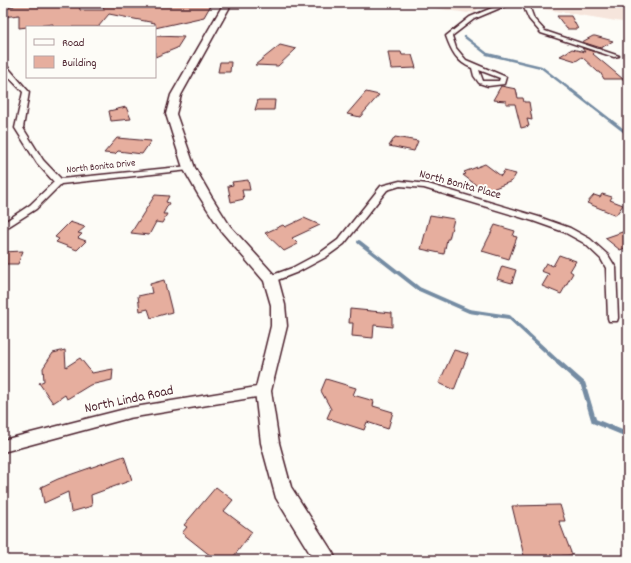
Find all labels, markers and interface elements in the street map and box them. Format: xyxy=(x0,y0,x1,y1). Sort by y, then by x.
legend xyxy=(26,26,156,78)
text: Road xyxy=(62,35,84,52)
text: Building xyxy=(62,55,97,72)
street label: North Bonita Drive xyxy=(66,156,137,178)
street label: North Bonita Place xyxy=(417,166,503,204)
street label: North Linda Road xyxy=(83,381,175,419)

